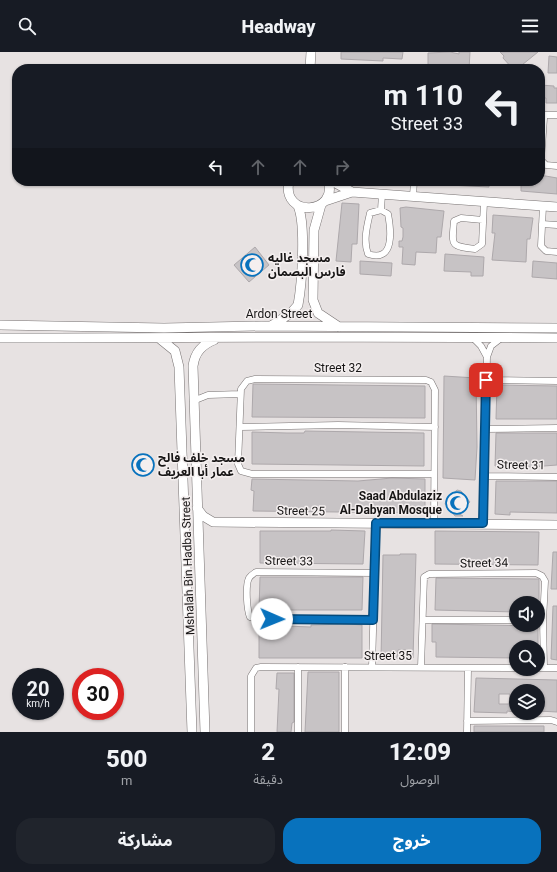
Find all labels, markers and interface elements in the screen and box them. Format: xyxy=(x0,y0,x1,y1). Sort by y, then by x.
icon: search xyxy=(16,15,38,37)
icon: menu xyxy=(519,15,541,37)
text: Headway xyxy=(242,16,315,37)
text: 110 m xyxy=(384,79,463,112)
icon: left xyxy=(477,80,529,132)
text: Street 33 xyxy=(391,113,463,134)
icon: left xyxy=(205,156,227,178)
icon: ahead xyxy=(247,156,269,178)
icon: ahead xyxy=(289,156,311,178)
icon: right xyxy=(331,156,353,178)
place label: مسجد غاليه فارس البصمان xyxy=(268,251,346,279)
mosque icon: مسجد غاليه فارس البصمان xyxy=(239,252,265,278)
street label: Ardon Street xyxy=(246,307,312,321)
street label: Street 32 xyxy=(314,361,362,375)
pin xyxy=(469,363,503,397)
icon: arrive xyxy=(475,369,497,391)
place label: مسجد خلف فالح عمار أبا العريف xyxy=(158,451,245,479)
mosque icon: مسجد خلف فالح عمار أبا العريف xyxy=(130,452,156,478)
street label: Street 31 xyxy=(497,458,545,472)
place label: Saad Abdulaziz Al-Dabyan Mosque xyxy=(340,489,443,517)
mosque icon: Saad Abdulaziz Al-Dabyan Mosque xyxy=(444,490,470,516)
street label: Mshalah Bin Hadba Street xyxy=(179,496,197,635)
street label: Street 25 xyxy=(277,504,325,518)
street label: Street 33 xyxy=(265,554,313,568)
street label: Street 34 xyxy=(460,556,508,570)
map controls xyxy=(509,596,545,720)
button: sound xyxy=(509,596,545,632)
position arrow xyxy=(251,598,293,640)
button: search xyxy=(509,640,545,676)
street label: Street 35 xyxy=(364,649,412,663)
speed limit sign: 30 xyxy=(72,668,124,720)
text: 20 xyxy=(27,677,49,701)
button: layers xyxy=(509,684,545,720)
text: km/h xyxy=(26,698,50,709)
text: 2 xyxy=(261,738,275,766)
text: 12:09 xyxy=(389,738,451,766)
text: 500 xyxy=(106,745,147,773)
text: دقيقة xyxy=(253,772,283,787)
text: الوصول xyxy=(400,772,440,787)
text: m xyxy=(121,773,132,788)
button: مشاركة xyxy=(16,818,275,864)
button: خروج xyxy=(283,818,541,864)

